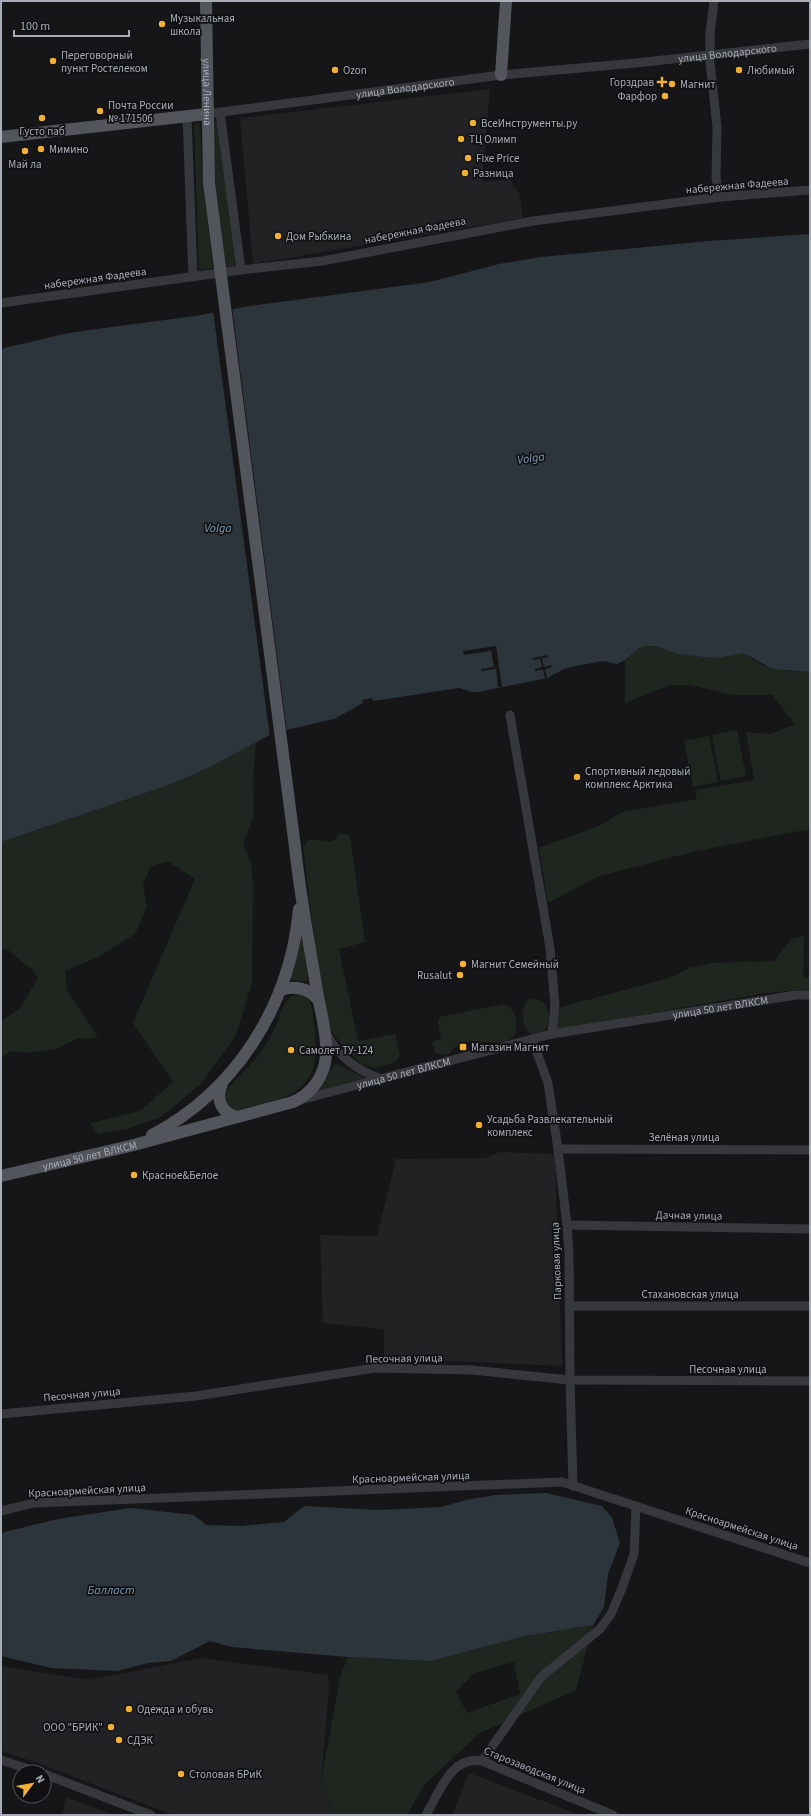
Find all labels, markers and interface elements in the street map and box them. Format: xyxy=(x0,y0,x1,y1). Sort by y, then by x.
place label: Музыкальная школа xyxy=(170,11,235,39)
scale bar xyxy=(14,12,129,38)
text: 100 m xyxy=(20,18,50,35)
marker: Музыкальная школа xyxy=(157,19,167,29)
street label: улица Володарского xyxy=(677,41,778,66)
place label: Переговорный пункт Ростелеком xyxy=(61,48,148,76)
marker: Переговорный пункт Ростелеком xyxy=(48,56,58,66)
street label: улица Ленина xyxy=(199,58,215,126)
place label: Ozon xyxy=(343,63,367,78)
place label: Любимый xyxy=(747,63,795,78)
marker: Ozon xyxy=(330,65,340,75)
marker: Любимый xyxy=(734,65,744,75)
street label: улица Володарского xyxy=(355,74,456,102)
place label: Горздрав xyxy=(610,75,654,90)
marker: Горздрав xyxy=(657,77,667,87)
place label: Магнит xyxy=(680,77,716,92)
marker: Магнит xyxy=(667,79,677,89)
place label: Фарфор xyxy=(617,89,657,104)
marker: Фарфор xyxy=(660,91,670,101)
place label: Почта России № 171506 xyxy=(108,98,173,126)
marker: Почта России № 171506 xyxy=(95,106,105,116)
marker: Густо паб xyxy=(37,113,47,123)
place label: ВсеИнструменты.ру xyxy=(481,116,577,131)
marker: ВсеИнструменты.ру xyxy=(468,118,478,128)
place label: Густо паб xyxy=(19,124,65,139)
place label: ТЦ Олимп xyxy=(469,132,516,147)
marker: ТЦ Олимп xyxy=(456,134,466,144)
place label: Мимино xyxy=(49,142,89,157)
marker: Мимино xyxy=(36,144,46,154)
marker: Май ла xyxy=(20,146,30,156)
place label: Fixe Price xyxy=(476,151,520,166)
marker: Fixe Price xyxy=(463,153,473,163)
place label: Май ла xyxy=(8,157,42,172)
place label: Разница xyxy=(473,166,513,181)
marker: Разница xyxy=(460,168,470,178)
street label: набережная Фадеева xyxy=(685,174,789,197)
street label: набережная Фадеева xyxy=(363,213,467,248)
place label: Дом Рыбкина xyxy=(286,229,351,244)
marker: Дом Рыбкина xyxy=(273,231,283,241)
street label: набережная Фадеева xyxy=(43,264,147,293)
water label: Volga xyxy=(516,448,546,469)
water label: Volga xyxy=(204,520,232,537)
place label: Спортивный ледовый комплекс Арктика xyxy=(585,764,690,792)
marker: Спортивный ледовый комплекс Арктика xyxy=(572,772,582,782)
place label: Магнит Семейный xyxy=(471,957,559,972)
marker: Магнит Семейный xyxy=(458,959,468,969)
place label: Rusalut xyxy=(417,968,452,983)
marker: Rusalut xyxy=(455,970,465,980)
street label: улица 50 лет ВЛКСМ xyxy=(672,993,769,1023)
place label: Магазин Магнит xyxy=(471,1040,549,1055)
marker: Магазин Магнит xyxy=(458,1042,468,1052)
place label: Самолет ТУ-124 xyxy=(299,1043,374,1058)
marker: Самолет ТУ-124 xyxy=(286,1045,296,1055)
street label: улица 50 лет ВЛКСМ xyxy=(355,1054,452,1093)
place label: Усадьба Развлекательный комплекс xyxy=(487,1112,613,1140)
marker: Усадьба Развлекательный комплекс xyxy=(474,1120,484,1130)
street label: Зелёная улица xyxy=(648,1130,720,1145)
street label: улица 50 лет ВЛКСМ xyxy=(41,1137,139,1174)
place label: Красное&Белое xyxy=(142,1168,219,1183)
marker: Красное&Белое xyxy=(129,1170,139,1180)
street label: Дачная улица xyxy=(656,1207,722,1224)
street label: Парковая улица xyxy=(548,1222,565,1300)
street label: Стахановская улица xyxy=(641,1287,739,1302)
street label: Песочная улица xyxy=(365,1350,443,1367)
street label: Песочная улица xyxy=(689,1362,767,1377)
street label: Песочная улица xyxy=(43,1384,121,1405)
street label: Красноармейская улица xyxy=(352,1468,470,1487)
street label: Красноармейская улица xyxy=(28,1480,146,1501)
street label: Красноармейская улица xyxy=(684,1503,800,1554)
water label: Балласт xyxy=(88,1582,134,1599)
place label: Одежда и обувь xyxy=(137,1702,213,1717)
marker: Одежда и обувь xyxy=(124,1704,134,1714)
place label: ООО "БРИК" xyxy=(43,1720,103,1735)
marker: ООО "БРИК" xyxy=(106,1722,116,1732)
place label: СДЭК xyxy=(127,1733,154,1748)
marker: СДЭК xyxy=(114,1735,124,1745)
street label: Старозаводская улица xyxy=(482,1743,588,1798)
north arrow xyxy=(12,1764,52,1804)
place label: Столовая БРиК xyxy=(189,1767,262,1782)
marker: Столовая БРиК xyxy=(176,1769,186,1779)
text: N xyxy=(32,1772,48,1786)

